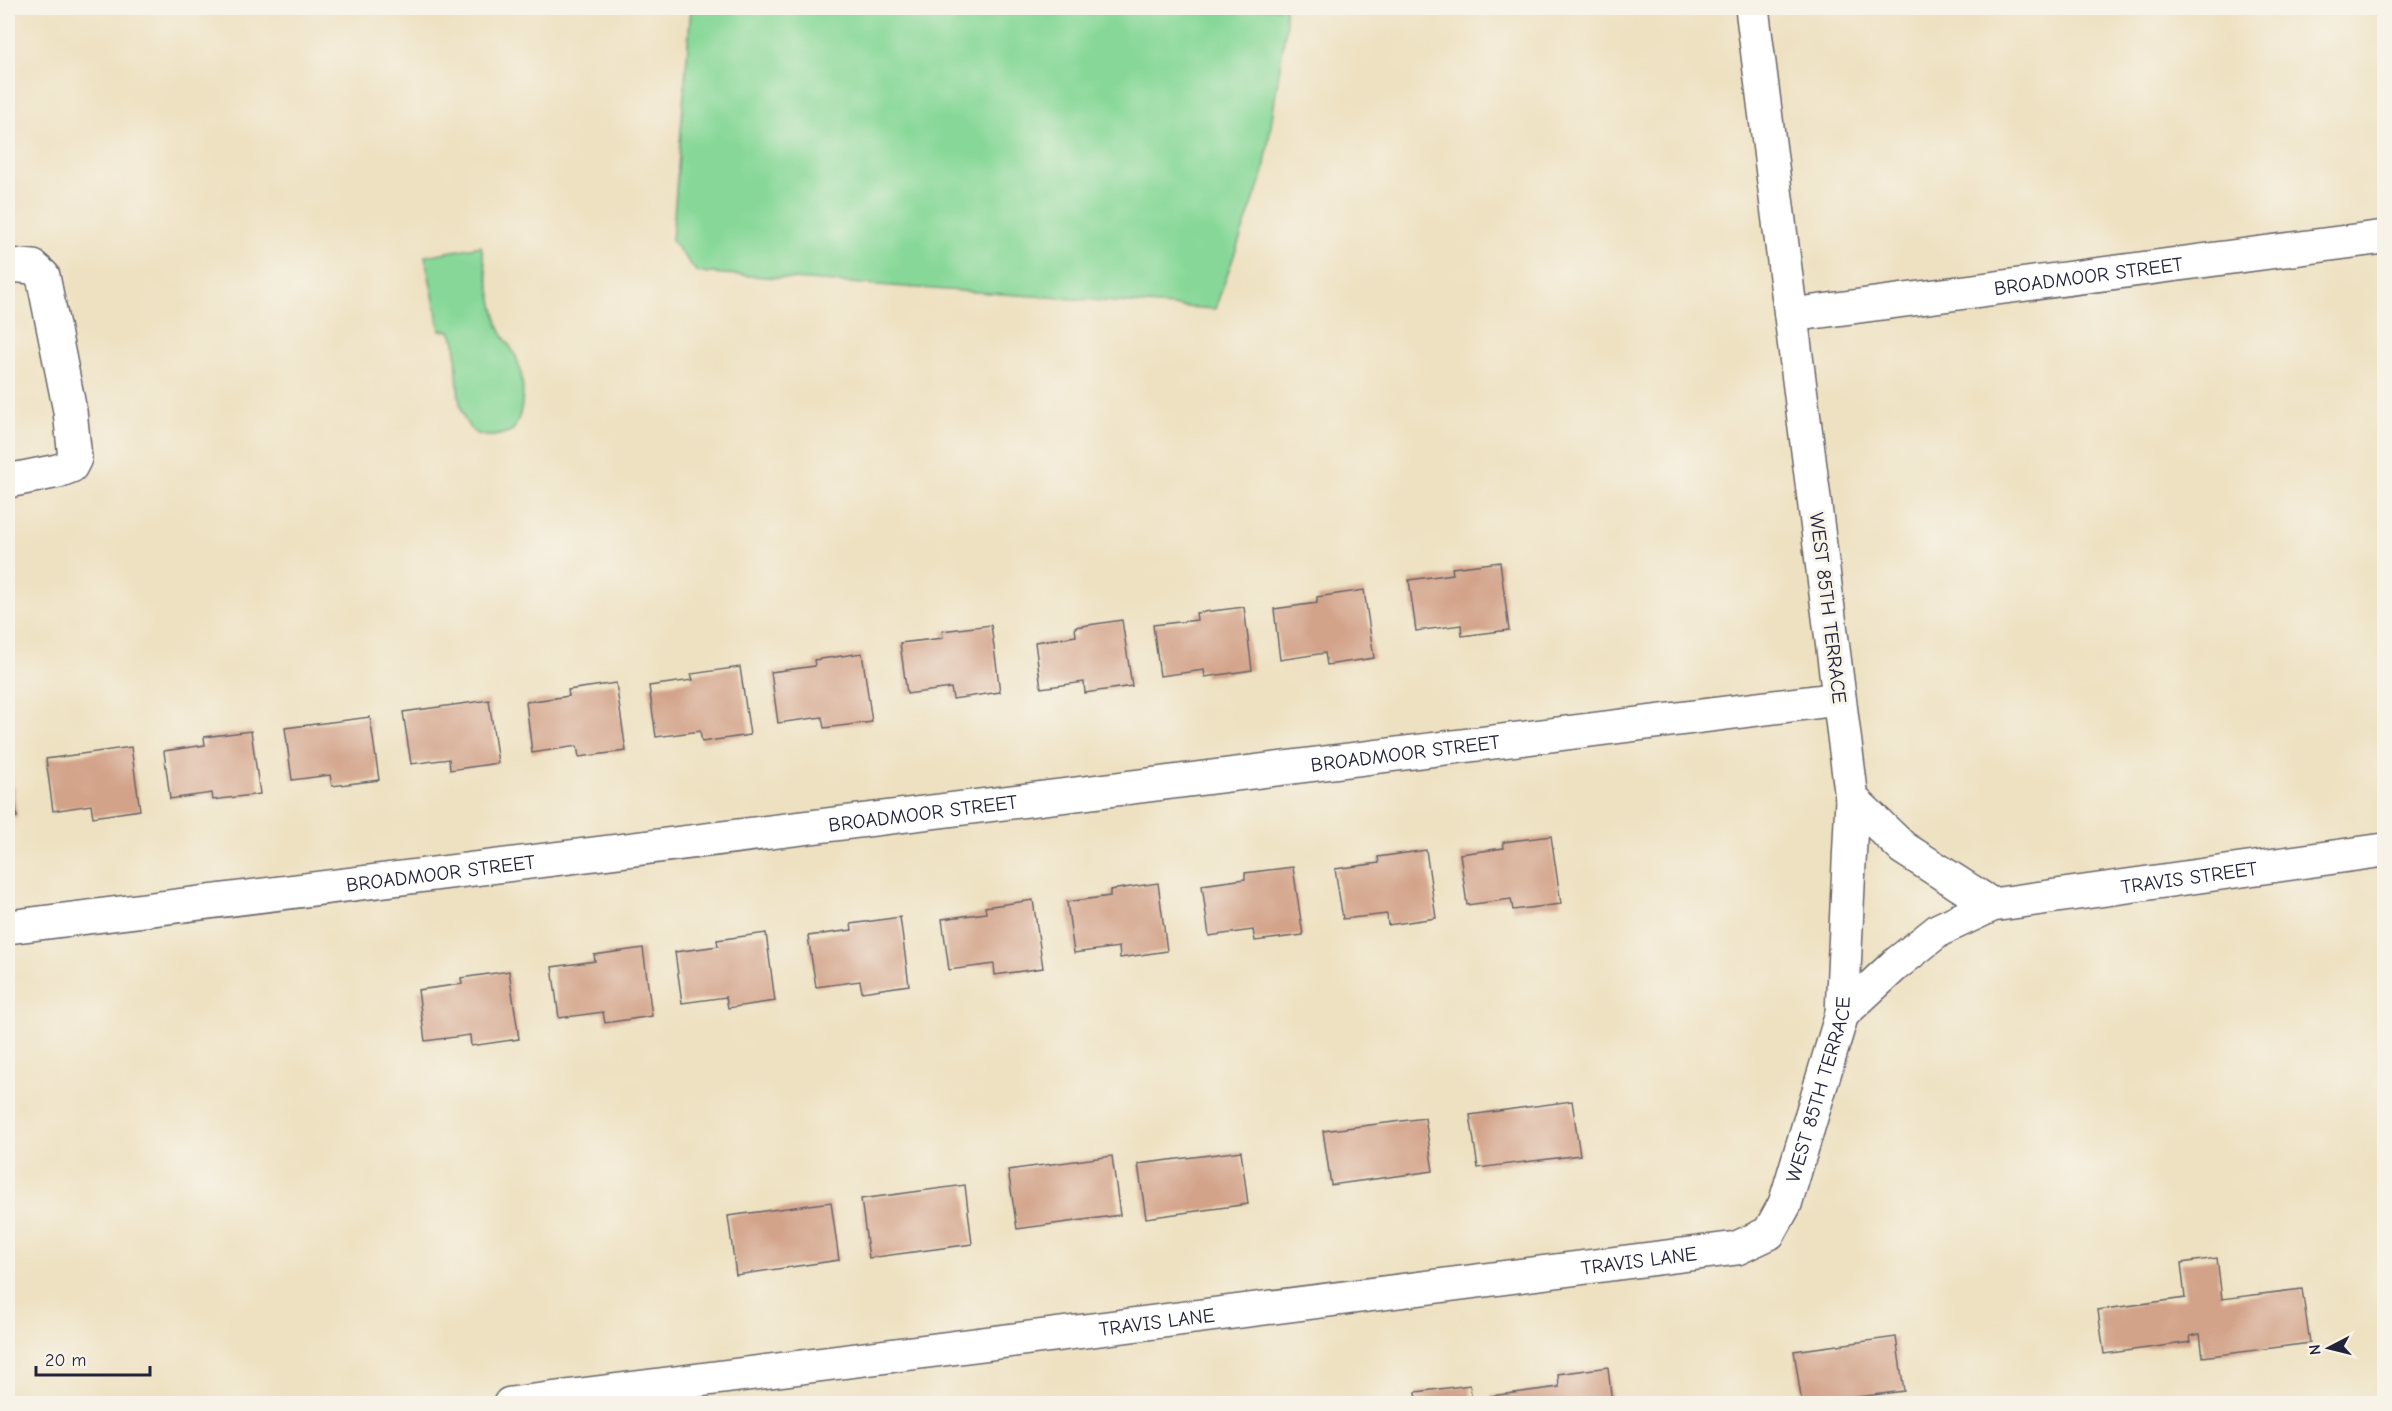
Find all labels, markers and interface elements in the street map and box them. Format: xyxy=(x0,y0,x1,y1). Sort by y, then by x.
street label: BROADMOOR STREET xyxy=(1993,252,2185,300)
street label: WEST 85TH TERRACE xyxy=(1805,511,1851,705)
street label: BROADMOOR STREET xyxy=(1309,730,1502,776)
street label: BROADMOOR STREET xyxy=(827,790,1019,836)
street label: BROADMOOR STREET xyxy=(345,850,537,896)
street label: TRAVIS STREET xyxy=(2119,856,2259,898)
street label: WEST 85TH TERRACE xyxy=(1781,996,1855,1185)
street label: TRAVIS LANE xyxy=(1580,1242,1698,1279)
street label: TRAVIS LANE xyxy=(1098,1303,1216,1341)
north arrow xyxy=(2299,1318,2359,1378)
scale bar xyxy=(36,1339,150,1377)
text: N xyxy=(2306,1343,2325,1356)
text: 20 m xyxy=(45,1350,86,1371)

